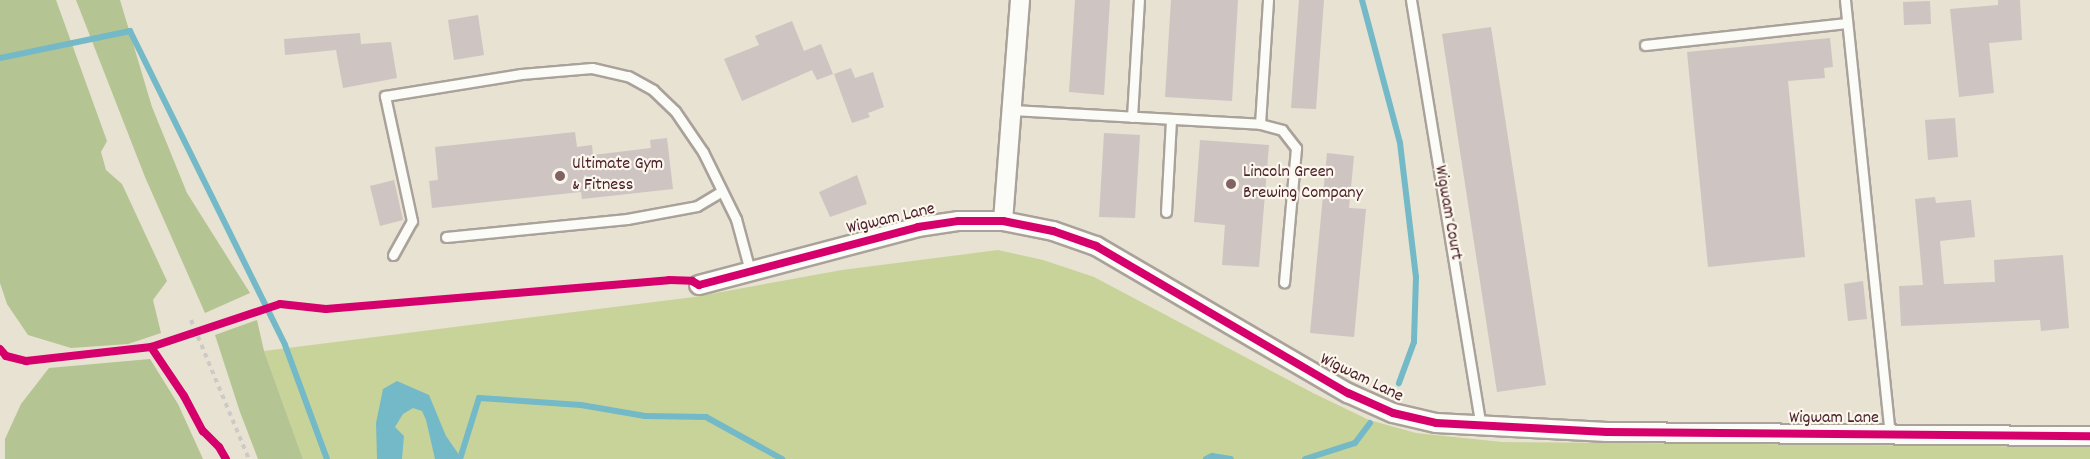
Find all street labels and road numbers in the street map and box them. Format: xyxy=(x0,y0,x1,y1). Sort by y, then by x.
street label: Wigwam Court xyxy=(1428,164,1466,262)
street label: Wigwam Lane xyxy=(845,199,937,241)
street label: Wigwam Lane xyxy=(1316,350,1406,408)
street label: Wigwam Lane xyxy=(1789,408,1879,430)

